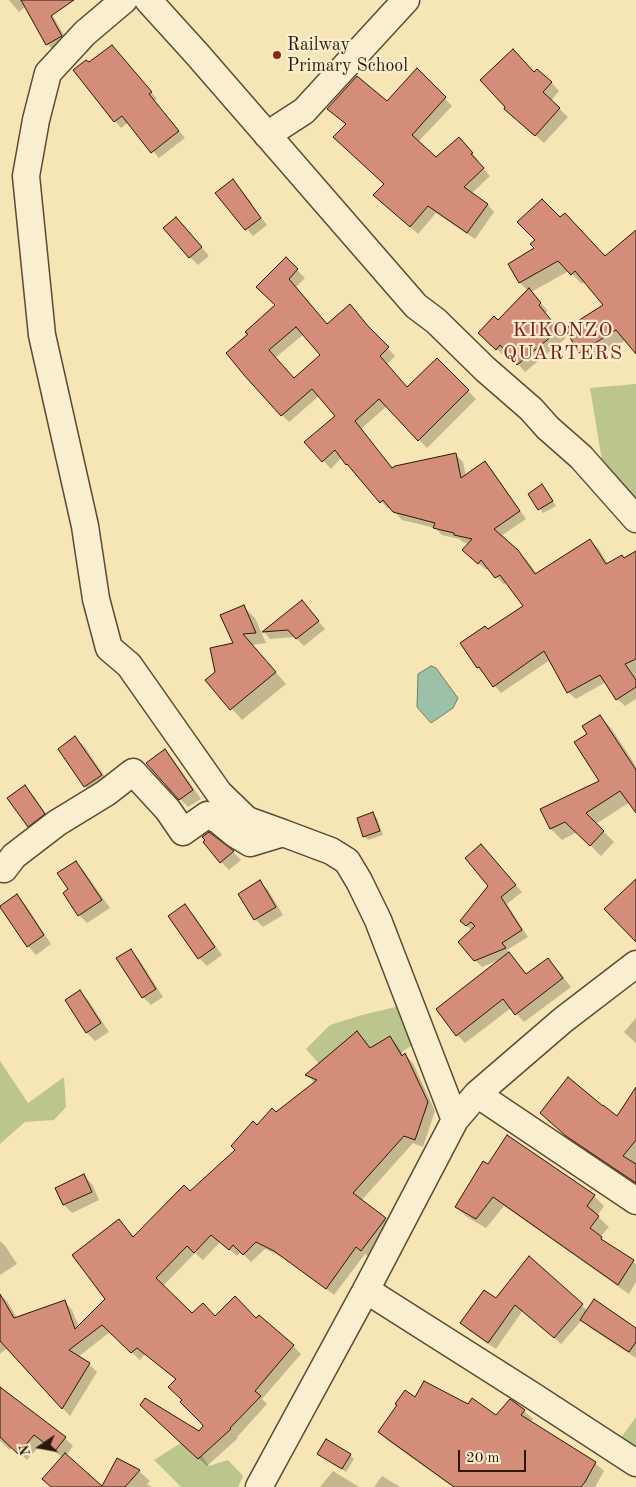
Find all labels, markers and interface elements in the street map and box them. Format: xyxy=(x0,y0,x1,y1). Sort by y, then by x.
place label: Railway Primary School xyxy=(287,34,408,76)
marker: Railway Primary School xyxy=(271,49,283,61)
district label: KIKONZO QUARTERS xyxy=(502,319,624,366)
north arrow xyxy=(15,1422,65,1472)
scale bar xyxy=(461,1440,528,1472)
text: N xyxy=(17,1443,33,1457)
text: 20 m xyxy=(466,1451,500,1466)

